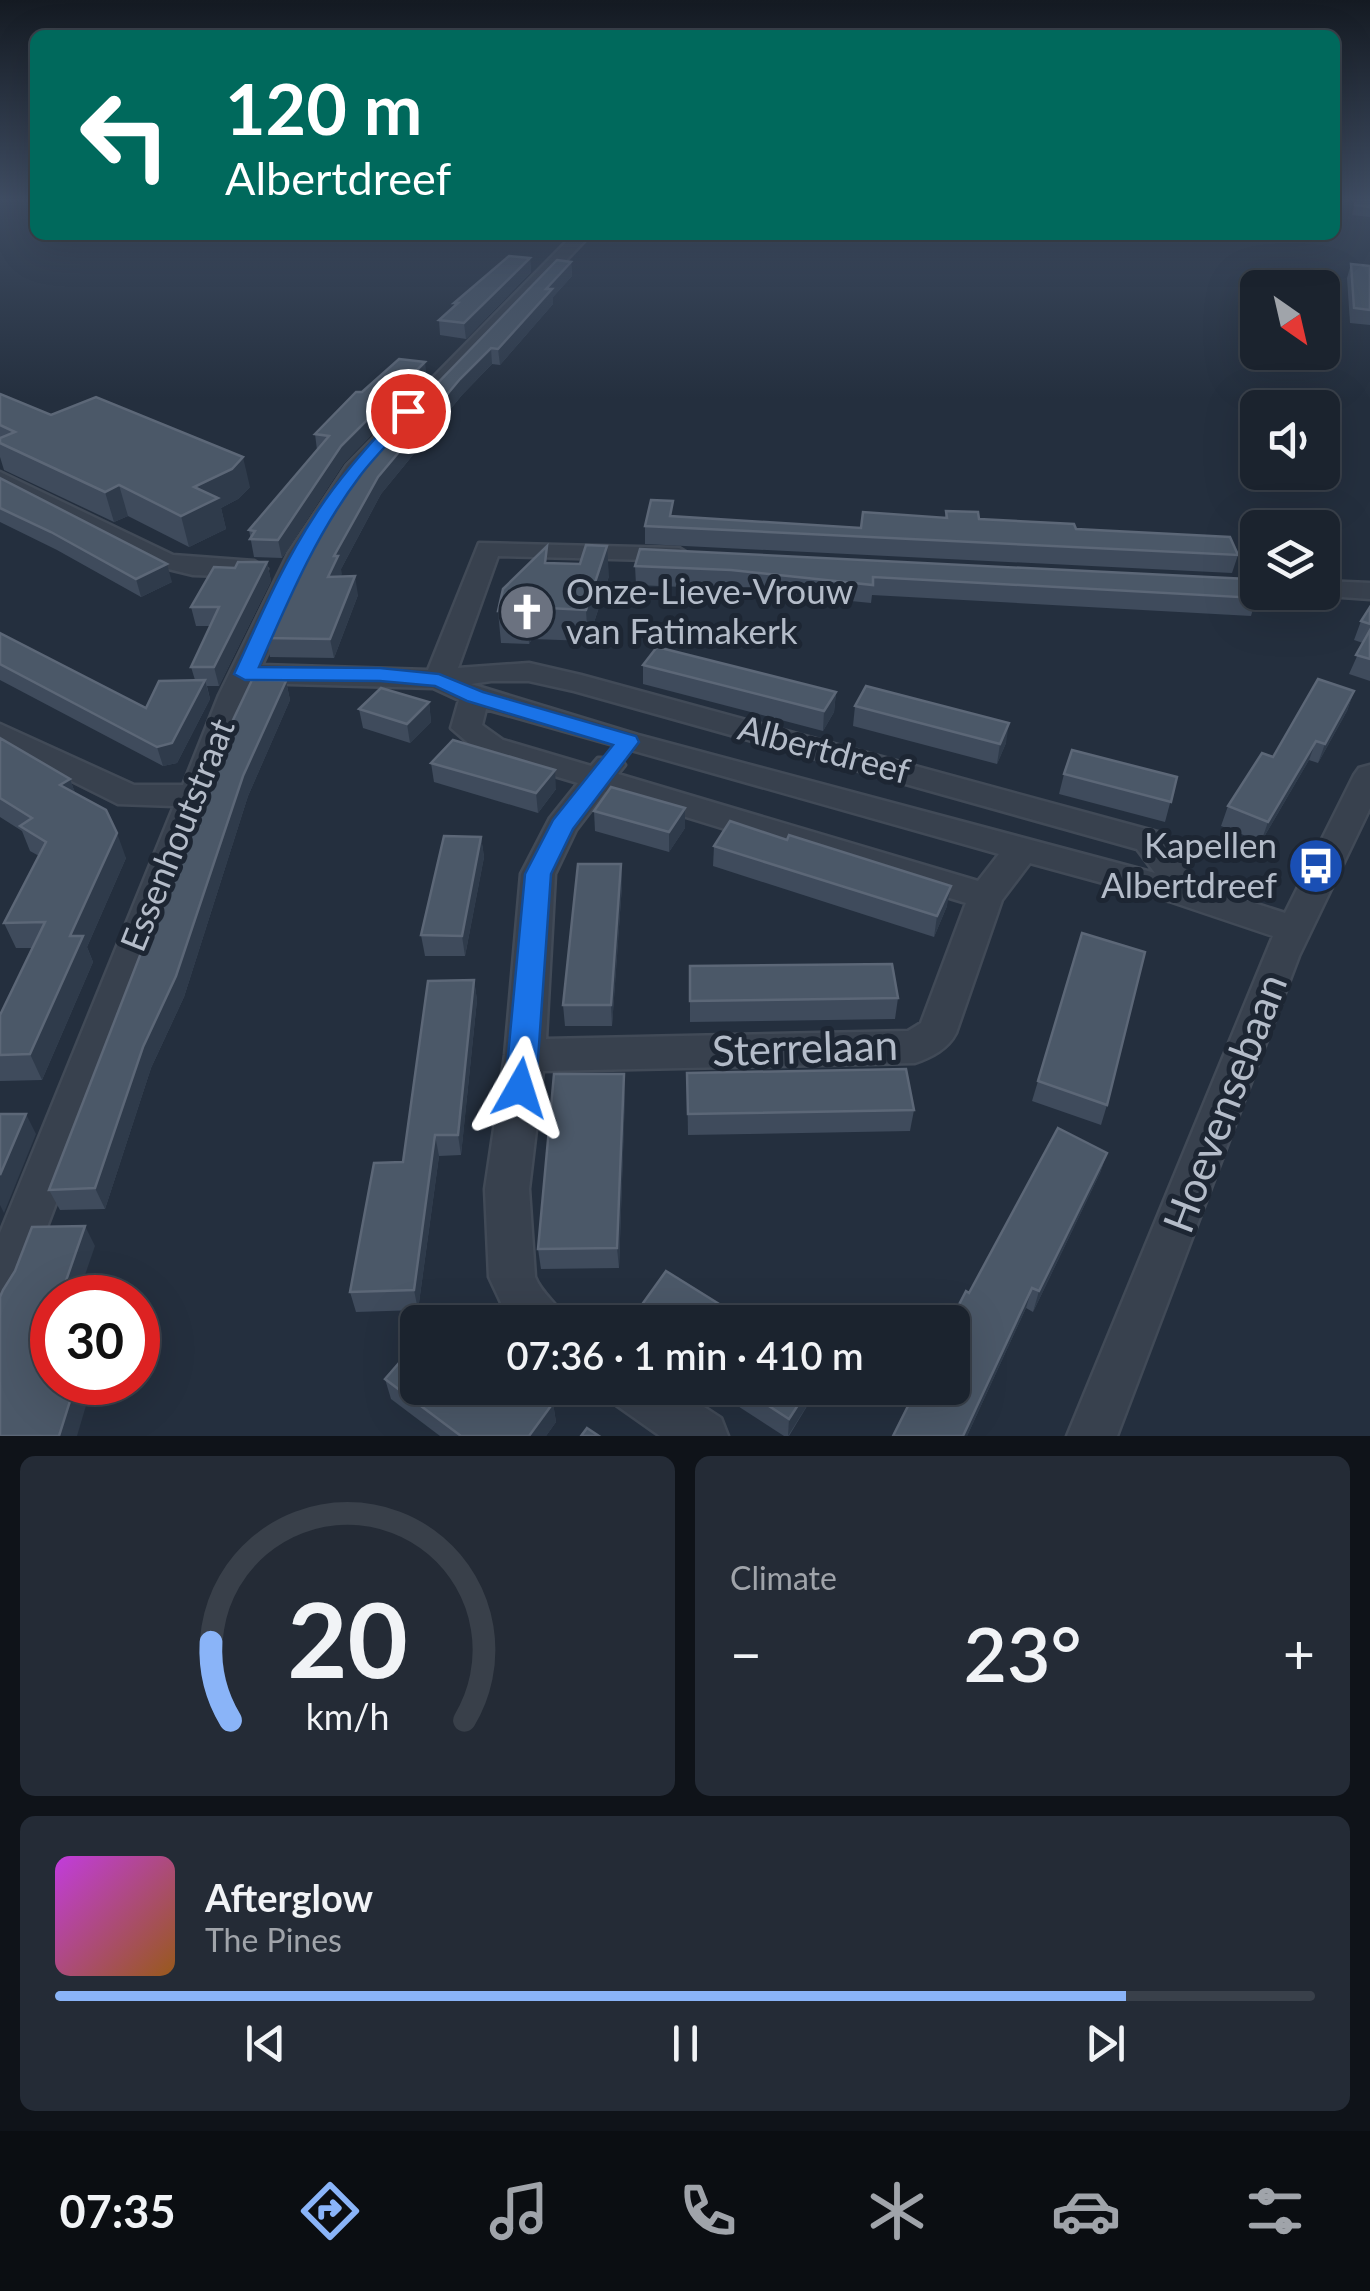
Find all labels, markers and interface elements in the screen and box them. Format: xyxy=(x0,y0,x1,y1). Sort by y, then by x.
text: 120 m xyxy=(225,66,422,150)
icon: left xyxy=(60,70,190,200)
text: Albertdreef xyxy=(225,151,451,205)
north arrow xyxy=(1240,270,1340,370)
map controls xyxy=(1240,270,1340,610)
pin xyxy=(366,369,451,454)
icon: arrive xyxy=(381,384,436,439)
button: sound xyxy=(1240,390,1340,490)
button: layers xyxy=(1240,510,1340,610)
place label: Onze-Lieve-Vrouw van Fatimakerk xyxy=(566,569,853,651)
church icon: Onze-Lieve-Vrouw van Fatimakerk xyxy=(497,582,557,642)
street label: Albertdreef xyxy=(734,705,915,791)
street label: Essenhoutstraat xyxy=(110,711,242,957)
place label: Kapellen Albertdreef xyxy=(1101,823,1277,905)
bus stop icon: Kapellen Albertdreef xyxy=(1286,836,1346,896)
street label: Hoevensebaan xyxy=(1152,966,1296,1239)
street label: Sterrelaan xyxy=(711,1019,899,1075)
position arrow xyxy=(468,1036,572,1140)
speed limit sign: 30 xyxy=(30,1275,160,1405)
text: 07:36 · 1 min · 410 m xyxy=(507,1332,863,1378)
text: Climate xyxy=(730,1558,837,1597)
text: 20 xyxy=(287,1575,408,1700)
text: 23° xyxy=(963,1608,1082,1698)
text: − xyxy=(730,1620,762,1686)
text: + xyxy=(1283,1620,1315,1686)
text: km/h xyxy=(306,1695,389,1738)
text: Afterglow xyxy=(205,1874,373,1920)
text: The Pines xyxy=(205,1920,342,1959)
icon: previous xyxy=(238,2016,293,2071)
icon: pause xyxy=(658,2016,713,2071)
icon: next xyxy=(1078,2016,1133,2071)
icon: directions xyxy=(295,2176,365,2246)
icon: music xyxy=(484,2176,554,2246)
icon: phone xyxy=(673,2176,743,2246)
icon: climate xyxy=(862,2176,932,2246)
icon: car xyxy=(1051,2176,1121,2246)
icon: filters xyxy=(1240,2176,1310,2246)
text: 07:35 xyxy=(60,2184,176,2238)

